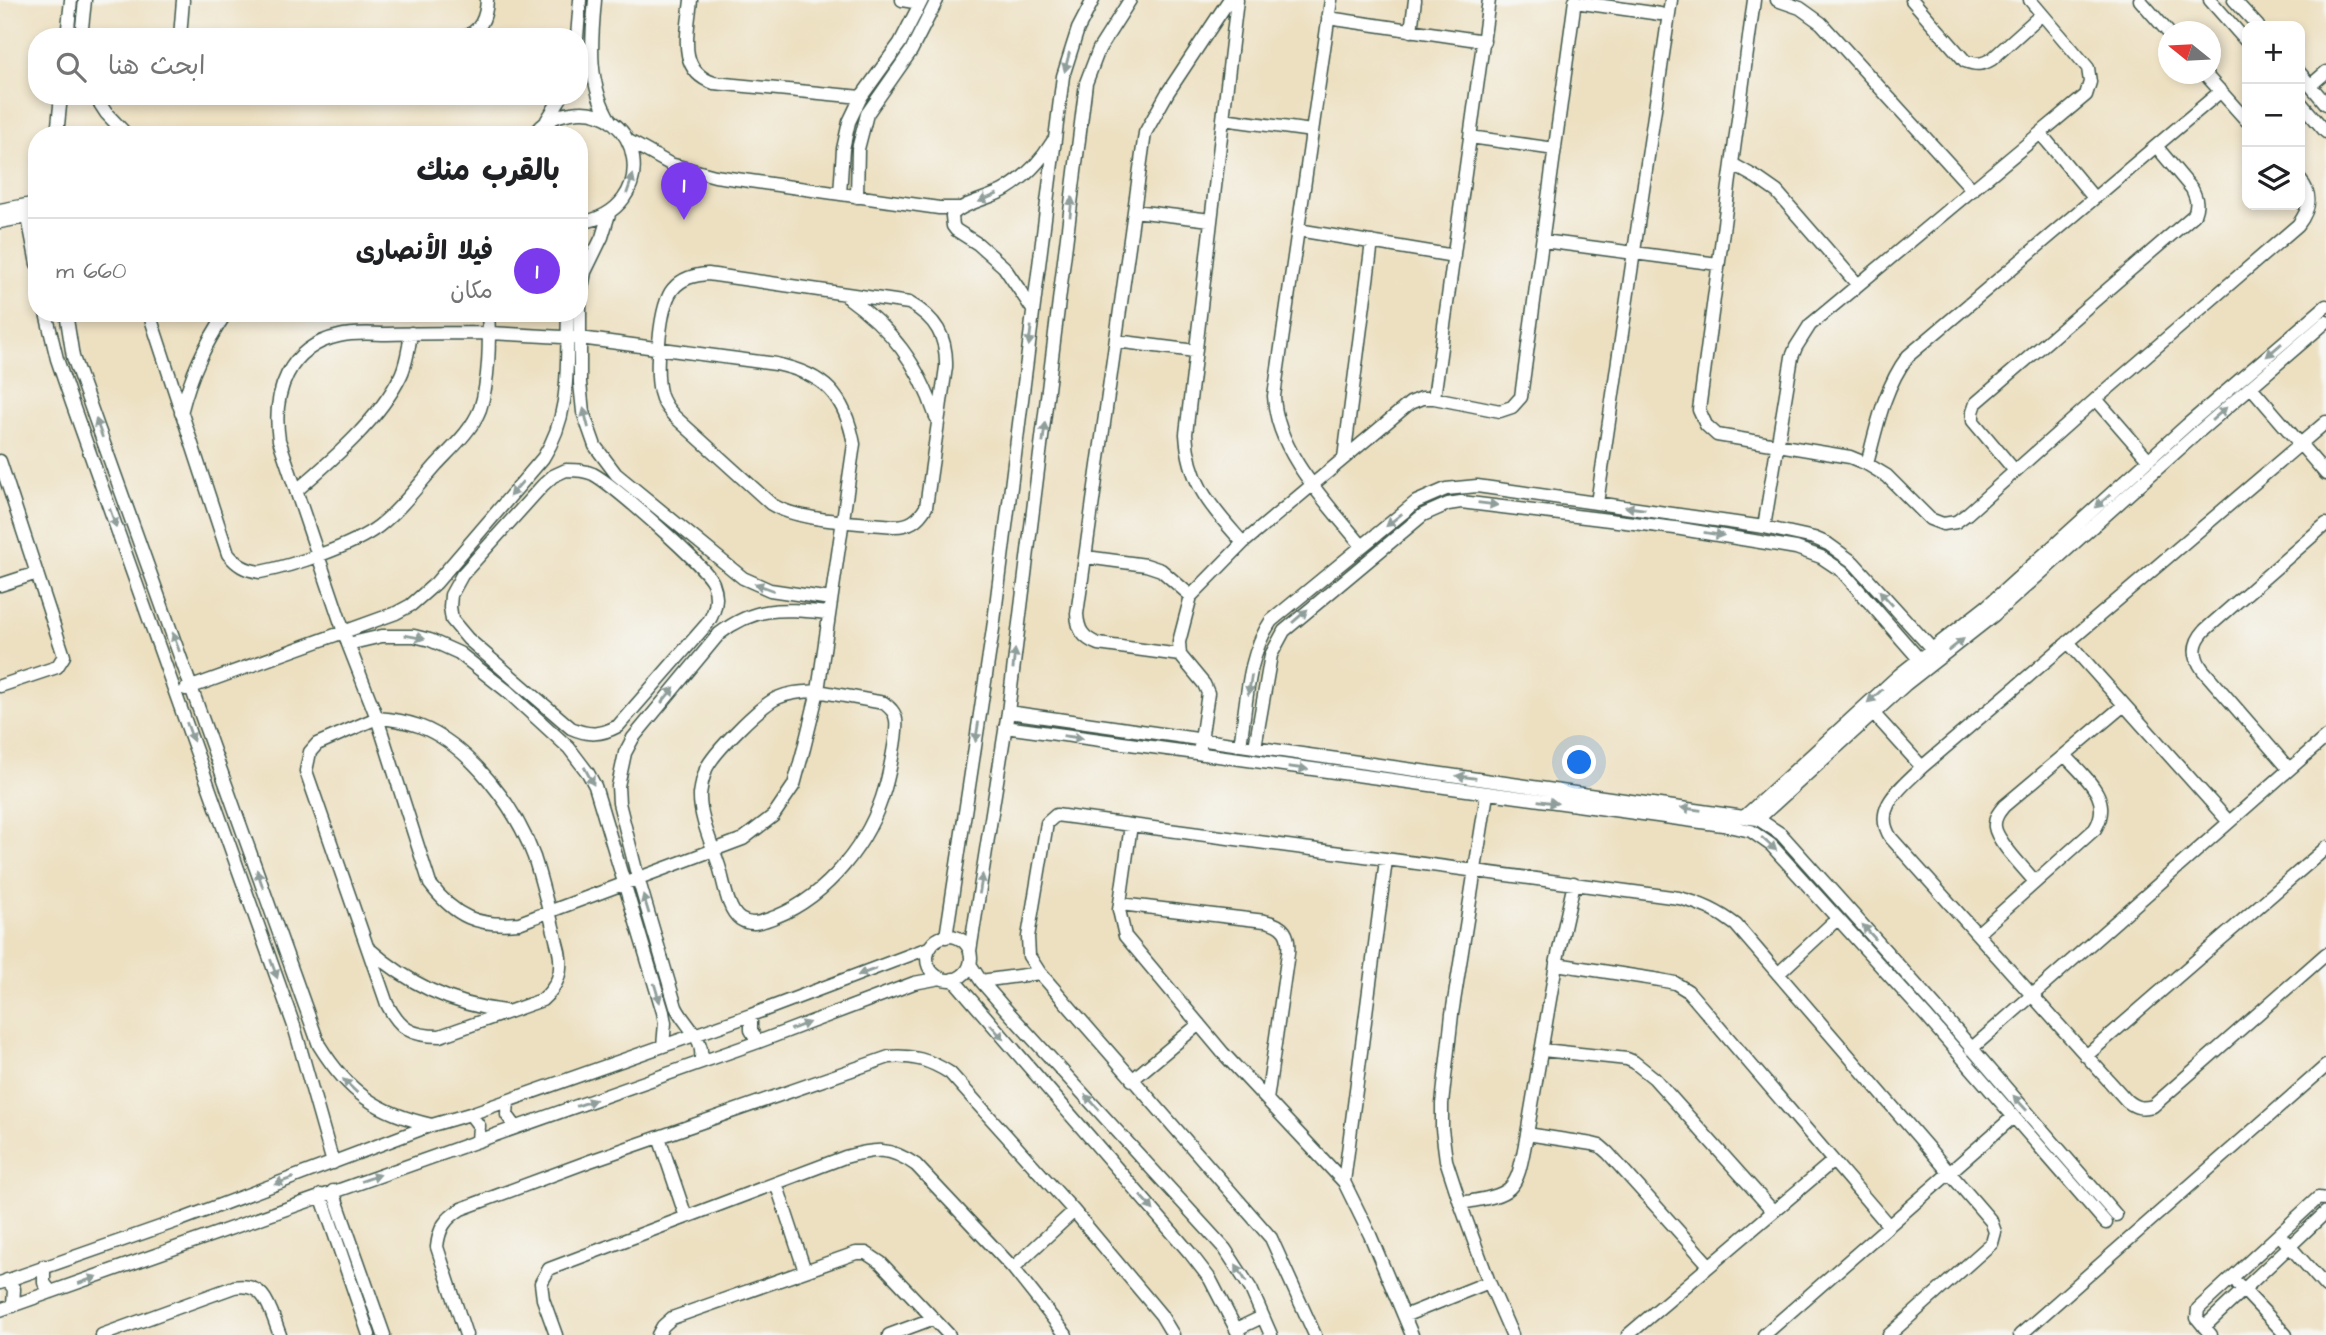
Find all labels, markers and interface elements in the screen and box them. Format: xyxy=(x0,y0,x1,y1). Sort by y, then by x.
north arrow xyxy=(2158,21,2221,84)
map controls xyxy=(2242,21,2305,210)
button: + xyxy=(2242,21,2305,84)
search box xyxy=(28,28,588,105)
icon: search xyxy=(52,48,90,86)
text: ابحث هنا xyxy=(108,48,205,84)
one-way arrow xyxy=(1061,51,1072,73)
button: − xyxy=(2242,84,2305,147)
button: layers xyxy=(2242,147,2305,210)
text: بالقرب منك xyxy=(416,150,560,192)
pin: 1 xyxy=(661,162,707,220)
one-way arrow xyxy=(625,174,636,195)
one-way arrow xyxy=(977,193,998,204)
one-way arrow xyxy=(1066,196,1077,218)
text: فيلا الأنصارى xyxy=(356,233,493,269)
text: 660 m xyxy=(56,255,126,287)
text: 1 xyxy=(536,255,538,287)
text: مكان xyxy=(450,275,493,307)
one-way arrow xyxy=(1025,325,1036,347)
one-way arrow xyxy=(2266,343,2284,358)
one-way arrow xyxy=(580,407,591,429)
one-way arrow xyxy=(2211,407,2228,422)
one-way arrow xyxy=(93,417,104,438)
one-way arrow xyxy=(1039,422,1050,444)
one-way arrow xyxy=(508,480,524,498)
one-way arrow xyxy=(2095,492,2112,508)
one-way arrow xyxy=(1477,499,1499,510)
one-way arrow xyxy=(1624,503,1646,514)
one-way arrow xyxy=(108,507,119,528)
one-way arrow xyxy=(1385,512,1403,527)
one-way arrow xyxy=(1703,529,1725,540)
one-way arrow xyxy=(753,581,774,592)
one-way arrow xyxy=(1878,589,1894,607)
one-way arrow xyxy=(1291,609,1308,624)
one-way arrow xyxy=(170,631,181,652)
one-way arrow xyxy=(404,632,426,643)
one-way arrow xyxy=(1948,638,1965,653)
one-way arrow xyxy=(1008,648,1019,670)
one-way arrow xyxy=(1244,674,1255,696)
one-way arrow xyxy=(660,687,675,704)
one-way arrow xyxy=(1866,688,1884,704)
one-way arrow xyxy=(184,721,195,742)
one-way arrow xyxy=(971,721,982,743)
one-way arrow xyxy=(1062,731,1084,742)
your location xyxy=(1562,745,1596,779)
one-way arrow xyxy=(1287,762,1309,773)
one-way arrow xyxy=(583,767,595,787)
one-way arrow xyxy=(1455,771,1477,782)
one-way arrow xyxy=(1537,796,1559,807)
one-way arrow xyxy=(1680,803,1702,814)
one-way arrow xyxy=(1760,836,1778,852)
one-way arrow xyxy=(254,869,265,890)
one-way arrow xyxy=(976,873,987,895)
one-way arrow xyxy=(640,893,650,914)
one-way arrow xyxy=(1861,923,1877,941)
one-way arrow xyxy=(269,959,280,980)
one-way arrow xyxy=(857,967,878,978)
one-way arrow xyxy=(652,983,662,1004)
one-way arrow xyxy=(789,1021,810,1032)
one-way arrow xyxy=(989,1023,1005,1041)
one-way arrow xyxy=(342,1078,359,1094)
one-way arrow xyxy=(1084,1093,1100,1111)
one-way arrow xyxy=(2012,1095,2028,1112)
one-way arrow xyxy=(575,1097,596,1108)
one-way arrow xyxy=(360,1172,381,1183)
one-way arrow xyxy=(274,1176,295,1187)
one-way arrow xyxy=(1139,1194,1155,1212)
one-way arrow xyxy=(1235,1264,1248,1283)
one-way arrow xyxy=(77,1274,98,1285)

